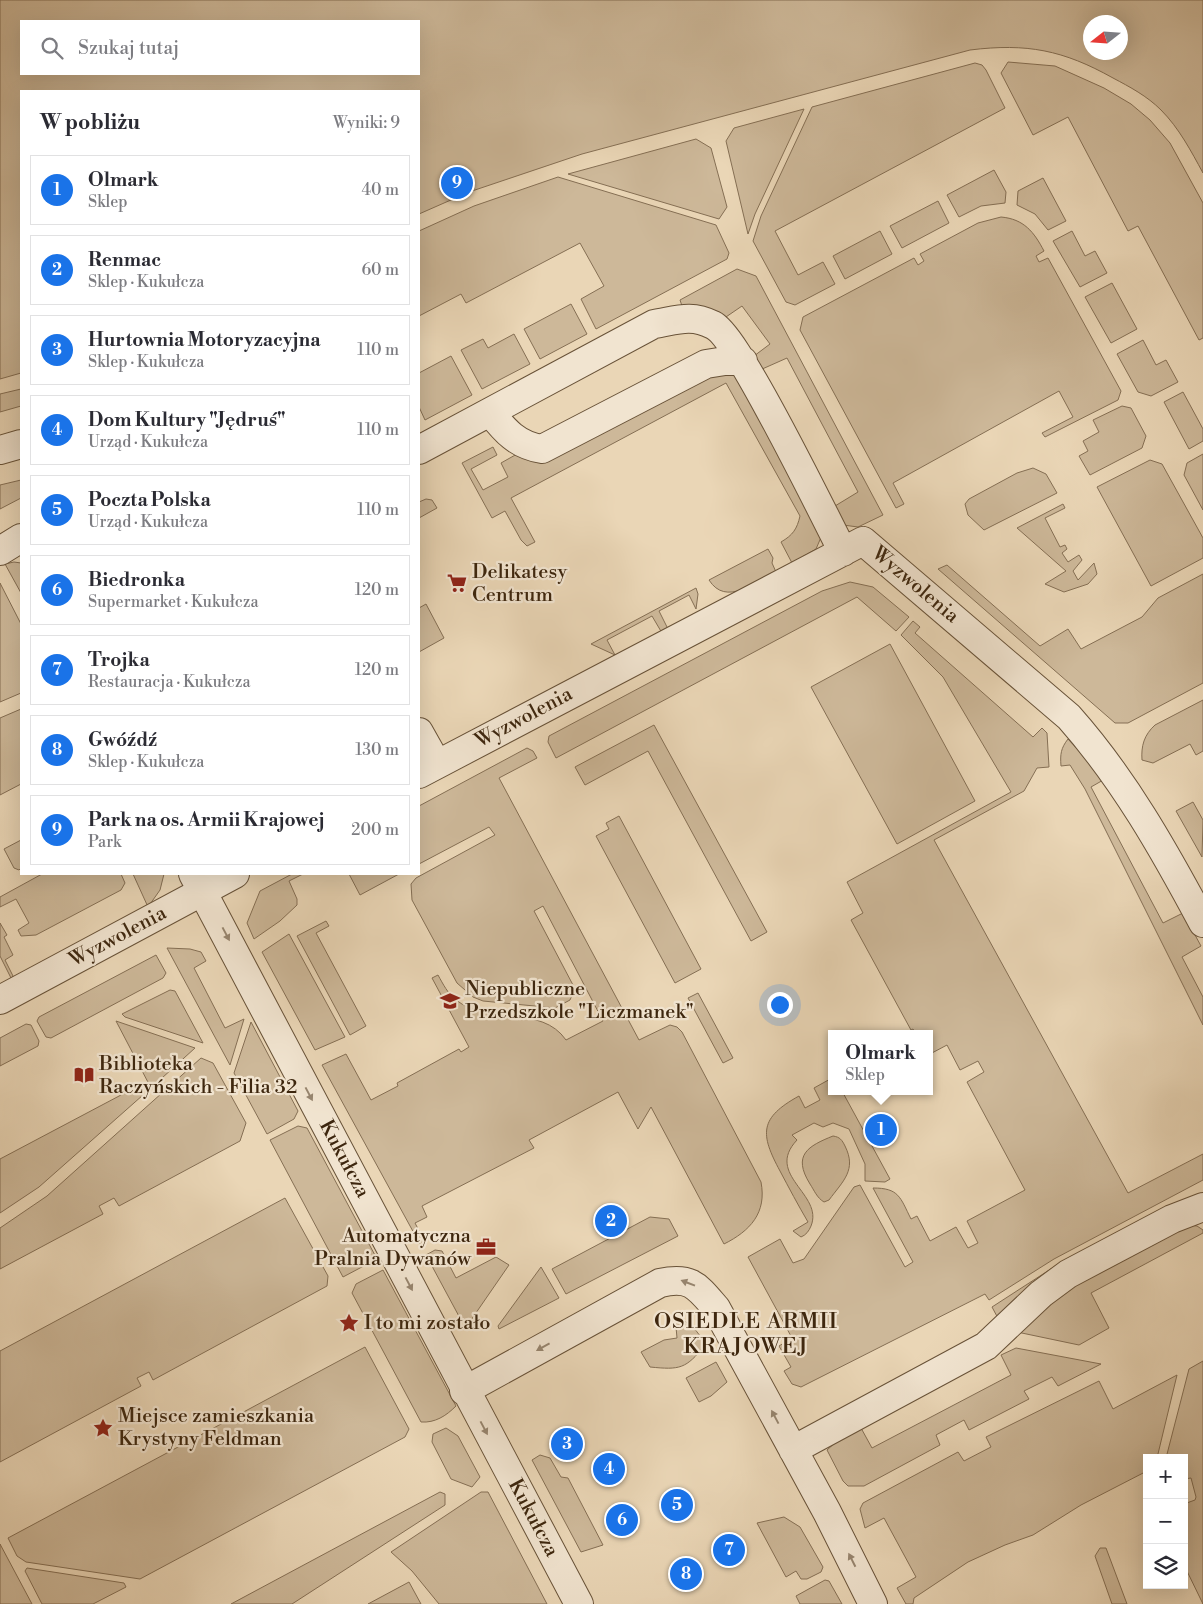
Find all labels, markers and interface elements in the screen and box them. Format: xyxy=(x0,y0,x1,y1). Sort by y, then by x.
north arrow xyxy=(1083,15,1128,60)
search box xyxy=(20,20,420,75)
icon: search xyxy=(38,34,66,62)
text: Szukaj tutaj xyxy=(78,36,179,60)
text: W pobliżu xyxy=(40,110,140,136)
text: Wyniki: 9 xyxy=(333,113,400,133)
pin: 9 xyxy=(441,164,473,202)
text: Olmark xyxy=(88,168,158,192)
text: 1 xyxy=(53,180,61,200)
text: 40 m xyxy=(362,180,399,200)
text: Sklep xyxy=(88,192,128,212)
text: Renmac xyxy=(88,248,161,272)
text: 2 xyxy=(52,260,62,280)
text: 60 m xyxy=(361,260,399,280)
text: Sklep · Kukułcza xyxy=(88,272,204,292)
text: Hurtownia Motoryzacyjna xyxy=(88,328,321,352)
text: 3 xyxy=(52,340,62,360)
text: 110 m xyxy=(357,340,399,360)
text: Sklep · Kukułcza xyxy=(88,352,204,372)
text: Dom Kultury "Jędruś" xyxy=(88,408,286,432)
text: 4 xyxy=(52,420,62,440)
text: 110 m xyxy=(357,420,399,440)
text: Urząd · Kukułcza xyxy=(88,432,208,452)
text: Poczta Polska xyxy=(88,488,211,512)
text: 5 xyxy=(52,500,62,520)
text: 110 m xyxy=(357,500,399,520)
text: Urząd · Kukułcza xyxy=(88,512,208,532)
street label: Wyzwolenia xyxy=(865,541,965,629)
place label: Delikatesy Centrum xyxy=(472,560,568,608)
text: Biedronka xyxy=(88,568,185,592)
supermarket icon: Delikatesy Centrum xyxy=(446,572,468,594)
text: 6 xyxy=(52,580,62,600)
text: 120 m xyxy=(355,580,399,600)
text: Supermarket · Kukułcza xyxy=(88,592,259,612)
text: Trojka xyxy=(88,648,150,672)
text: 7 xyxy=(52,660,62,680)
text: 120 m xyxy=(355,660,399,680)
text: Restauracja · Kukułcza xyxy=(88,672,251,692)
street label: Wyzwolenia xyxy=(470,682,578,755)
text: Gwóźdź xyxy=(88,728,157,752)
text: 8 xyxy=(52,740,62,760)
text: 130 m xyxy=(355,740,399,760)
text: Sklep · Kukułcza xyxy=(88,752,204,772)
text: Park na os. Armii Krajowej xyxy=(88,808,325,832)
text: 9 xyxy=(52,820,62,840)
text: 200 m xyxy=(351,820,399,840)
text: Park xyxy=(88,832,121,852)
street label: Wyzwolenia xyxy=(64,901,172,974)
one-way arrow xyxy=(222,927,230,941)
place label: Niepubliczne Przedszkole "Liczmanek" xyxy=(465,977,694,1025)
school or university icon: Niepubliczne Przedszkole "Liczmanek" xyxy=(439,990,461,1012)
your location xyxy=(767,992,793,1018)
popup xyxy=(828,1030,933,1095)
text: Olmark xyxy=(845,1041,916,1065)
place label: Biblioteka Raczyńskich - Filia 32 xyxy=(98,1052,297,1100)
library icon: Biblioteka Raczyńskich - Filia 32 xyxy=(73,1064,95,1086)
text: Sklep xyxy=(845,1065,885,1085)
one-way arrow xyxy=(305,1086,313,1101)
pin: 1 xyxy=(865,1111,897,1149)
street label: Kukułcza xyxy=(313,1116,375,1203)
pin: 2 xyxy=(595,1202,627,1240)
place label: Automatyczna Pralnia Dywanów xyxy=(314,1224,472,1272)
office icon: Automatyczna Pralnia Dywanów xyxy=(475,1236,497,1258)
one-way arrow xyxy=(405,1277,413,1291)
one-way arrow xyxy=(680,1279,695,1287)
district label: OSIEDLE ARMII KRAJOWEJ xyxy=(654,1308,838,1360)
place label: I to mi zostało xyxy=(364,1311,491,1336)
place icon: I to mi zostało xyxy=(338,1312,360,1334)
one-way arrow xyxy=(536,1343,549,1352)
place label: Miejsce zamieszkania Krystyny Feldman xyxy=(118,1404,315,1452)
one-way arrow xyxy=(771,1410,779,1424)
place icon: Miejsce zamieszkania Krystyny Feldman xyxy=(92,1417,114,1439)
one-way arrow xyxy=(480,1421,489,1435)
pin: 3 xyxy=(551,1425,583,1463)
pin: 4 xyxy=(593,1450,625,1488)
map controls xyxy=(1143,1454,1188,1589)
button: + xyxy=(1143,1454,1188,1499)
street label: Kukułcza xyxy=(502,1475,564,1562)
pin: 5 xyxy=(661,1486,693,1524)
button: − xyxy=(1143,1499,1188,1544)
pin: 6 xyxy=(606,1501,638,1539)
pin: 7 xyxy=(713,1531,745,1569)
button: layers xyxy=(1143,1544,1188,1589)
one-way arrow xyxy=(848,1553,856,1567)
pin: 8 xyxy=(670,1555,702,1593)

